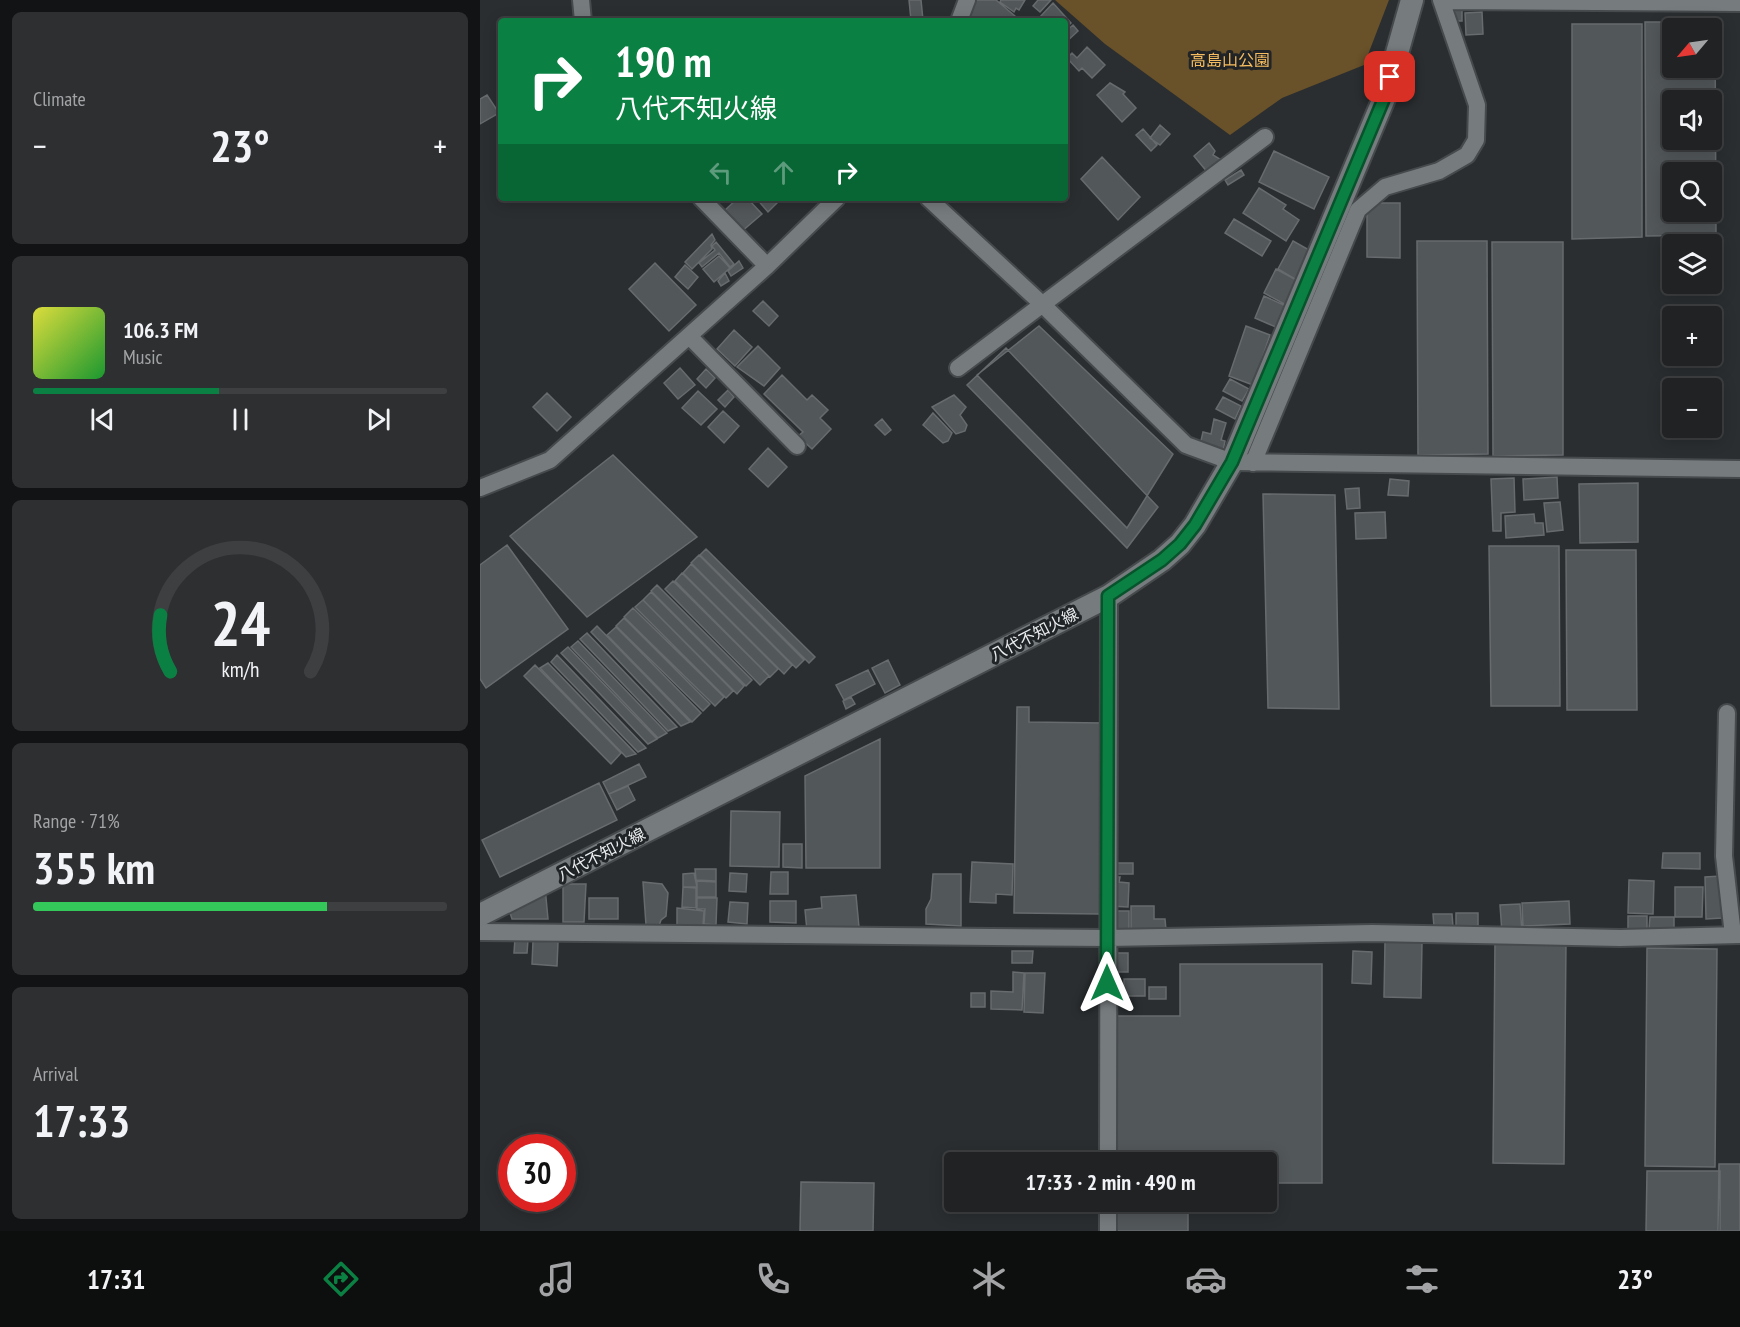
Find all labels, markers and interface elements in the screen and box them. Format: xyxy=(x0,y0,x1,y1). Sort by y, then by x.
north arrow xyxy=(1662,18,1722,78)
map controls xyxy=(1662,18,1722,438)
text: 190 m xyxy=(615,34,712,89)
icon: right xyxy=(516,42,594,120)
park label: 高島山公園 xyxy=(1190,50,1270,70)
pin xyxy=(1364,51,1415,102)
icon: arrive xyxy=(1373,60,1406,93)
text: Climate xyxy=(33,86,86,112)
button: sound xyxy=(1662,90,1722,150)
text: 八代不知火線 xyxy=(615,91,777,125)
text: 23° xyxy=(210,116,270,174)
text: − xyxy=(33,124,47,167)
text: + xyxy=(433,124,447,167)
icon: left xyxy=(704,156,737,189)
icon: ahead xyxy=(767,156,800,189)
icon: right xyxy=(830,156,863,189)
button: search xyxy=(1662,162,1722,222)
button: layers xyxy=(1662,234,1722,294)
button: + xyxy=(1662,306,1722,366)
text: 106.3 FM xyxy=(123,316,198,344)
text: Music xyxy=(123,344,163,370)
button: − xyxy=(1662,378,1722,438)
icon: previous xyxy=(86,403,119,436)
icon: pause xyxy=(224,403,257,436)
icon: next xyxy=(362,403,395,436)
text: 24 xyxy=(210,583,270,664)
street label: 八代不知火線 xyxy=(987,603,1081,665)
text: km/h xyxy=(221,656,259,684)
text: Range · 71% xyxy=(33,808,120,834)
street label: 八代不知火線 xyxy=(554,823,648,885)
text: 355 km xyxy=(33,838,155,896)
position arrow xyxy=(1075,951,1139,1015)
text: Arrival xyxy=(33,1061,78,1087)
text: 17:33 xyxy=(33,1091,130,1149)
speed limit sign: 30 xyxy=(498,1134,576,1212)
text: 17:33 · 2 min · 490 m xyxy=(1025,1168,1196,1196)
icon: directions xyxy=(320,1258,362,1300)
icon: music xyxy=(536,1258,578,1300)
icon: phone xyxy=(752,1258,794,1300)
icon: climate xyxy=(968,1258,1010,1300)
icon: car xyxy=(1185,1258,1227,1300)
icon: filters xyxy=(1401,1258,1443,1300)
text: 17:31 xyxy=(87,1262,146,1296)
text: 23° xyxy=(1617,1262,1653,1296)

